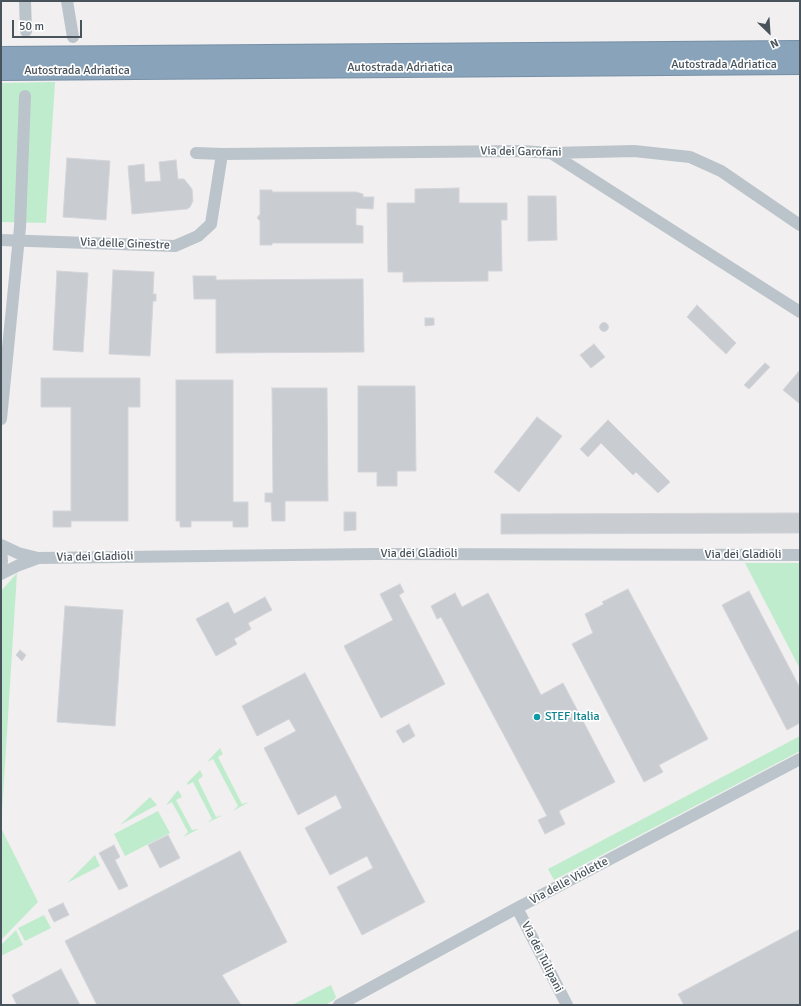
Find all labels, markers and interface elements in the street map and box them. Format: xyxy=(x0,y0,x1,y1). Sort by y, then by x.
scale bar xyxy=(14,12,84,38)
north arrow xyxy=(749,12,789,52)
text: 50 m xyxy=(19,19,44,34)
text: N xyxy=(768,36,780,51)
street label: Autostrada Adriatica xyxy=(671,58,777,72)
street label: Autostrada Adriatica xyxy=(347,61,453,75)
street label: Autostrada Adriatica xyxy=(24,64,130,78)
street label: Via dei Garofani xyxy=(480,144,562,160)
street label: Via delle Ginestre xyxy=(80,235,170,253)
street label: Via dei Gladioli xyxy=(381,547,457,561)
street label: Via dei Gladioli xyxy=(705,548,781,562)
street label: Via dei Gladioli xyxy=(56,549,134,565)
place label: STEF Italia xyxy=(545,710,600,724)
marker: STEF Italia xyxy=(532,712,542,722)
street label: Via delle Violette xyxy=(527,854,611,908)
street label: Via dei Tulipani xyxy=(518,919,566,995)

